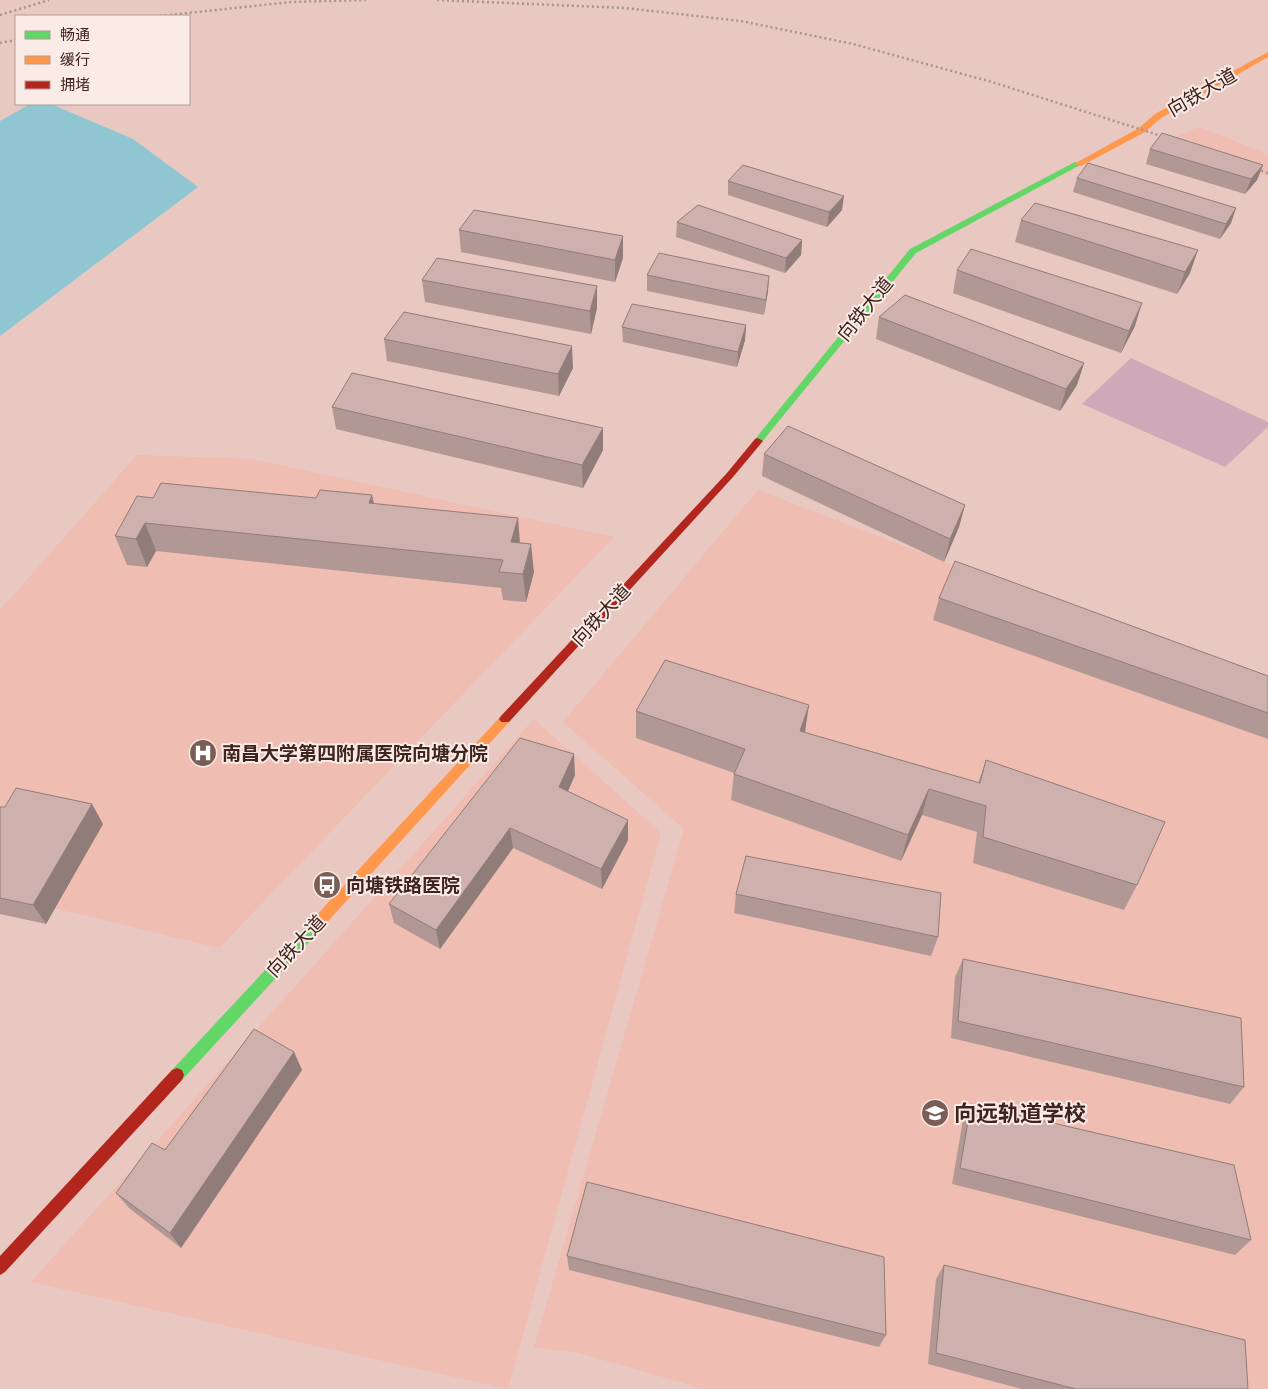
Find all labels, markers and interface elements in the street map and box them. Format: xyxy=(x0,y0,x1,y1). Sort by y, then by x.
legend xyxy=(15,15,190,105)
text: 畅通 xyxy=(60,26,90,44)
text: 缓行 xyxy=(60,51,90,69)
street label: 向铁大道 xyxy=(1163,63,1241,121)
text: 拥堵 xyxy=(60,76,90,94)
street label: 向铁大道 xyxy=(832,272,898,346)
street label: 向铁大道 xyxy=(567,579,635,651)
hospital icon: 南昌大学第四附属医院向塘分院 xyxy=(188,738,218,768)
place label: 南昌大学第四附属医院向塘分院 xyxy=(222,742,488,765)
bus stop icon: 向塘铁路医院 xyxy=(312,870,342,900)
place label: 向塘铁路医院 xyxy=(346,874,460,897)
street label: 向铁大道 xyxy=(262,910,330,982)
school or university icon: 向远轨道学校 xyxy=(920,1098,950,1128)
place label: 向远轨道学校 xyxy=(954,1100,1086,1127)

